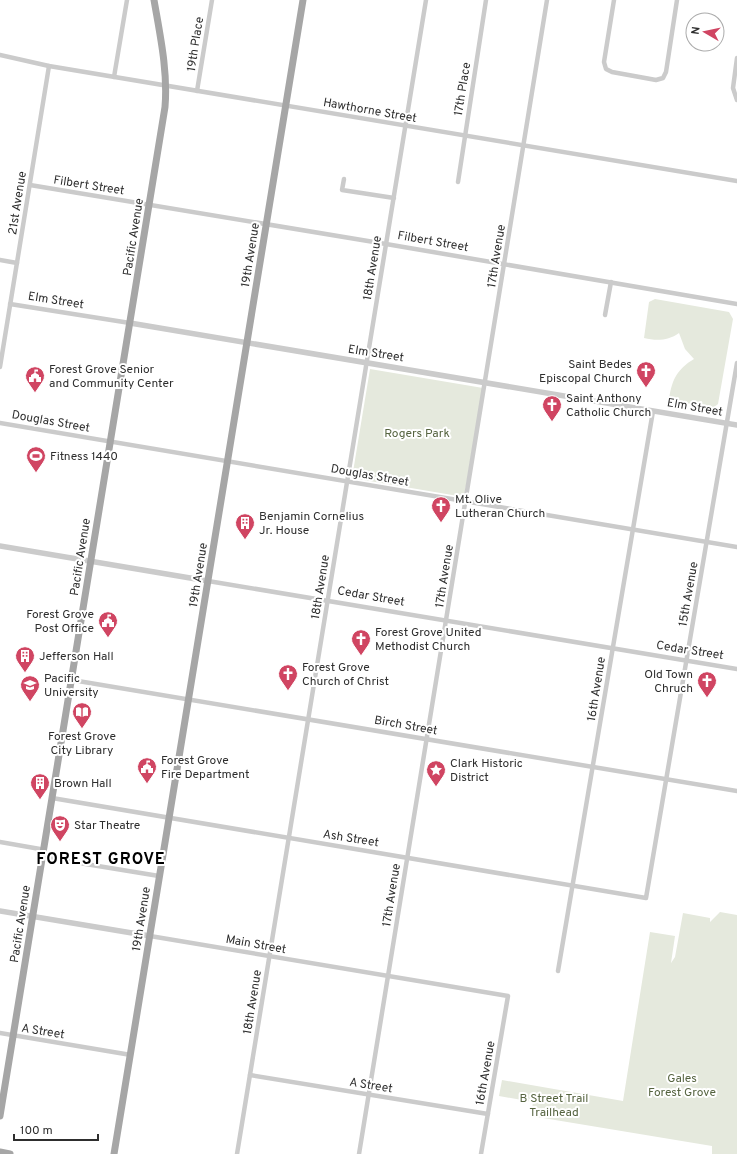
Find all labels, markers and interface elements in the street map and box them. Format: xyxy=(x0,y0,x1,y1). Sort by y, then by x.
north arrow xyxy=(685,12,725,52)
street label: 19th Place xyxy=(184,16,208,73)
text: N xyxy=(689,26,704,36)
street label: 17th Place xyxy=(451,61,475,117)
street label: Hawthorne Street xyxy=(322,95,418,127)
street label: 21st Avenue xyxy=(5,170,31,236)
street label: Filbert Street xyxy=(52,172,126,199)
street label: Pacific Avenue xyxy=(120,197,148,277)
street label: 19th Avenue xyxy=(238,222,264,289)
street label: 17th Avenue xyxy=(484,223,510,289)
street label: Filbert Street xyxy=(396,228,470,256)
street label: 18th Avenue xyxy=(360,235,386,302)
street label: Elm Street xyxy=(27,289,85,313)
street label: Elm Street xyxy=(347,342,405,366)
place label: Saint Bedes Episcopal Church xyxy=(539,357,632,387)
church icon: Saint Bedes Episcopal Church xyxy=(635,360,657,388)
place label: Forest Grove Senior and Community Center xyxy=(49,362,174,392)
public building icon: Forest Grove Senior and Community Center xyxy=(24,365,46,393)
place label: Saint Anthony Catholic Church xyxy=(566,391,651,421)
church icon: Saint Anthony Catholic Church xyxy=(541,394,563,422)
street label: Elm Street xyxy=(666,395,724,421)
street label: Douglas Street xyxy=(10,407,91,437)
park label: Rogers Park xyxy=(384,426,450,442)
sports icon: Fitness 1440 xyxy=(25,445,47,473)
place label: Fitness 1440 xyxy=(50,449,118,465)
street label: Douglas Street xyxy=(329,461,410,491)
place label: Mt. Olive Lutheran Church xyxy=(455,492,545,522)
church icon: Mt. Olive Lutheran Church xyxy=(430,495,452,523)
place label: Benjamin Cornelius Jr. House xyxy=(259,509,364,539)
building icon: Benjamin Cornelius Jr. House xyxy=(234,512,256,540)
street label: Pacific Avenue xyxy=(67,517,95,597)
street label: 19th Avenue xyxy=(186,542,212,609)
street label: 17th Avenue xyxy=(432,543,458,609)
street label: 18th Avenue xyxy=(308,554,334,621)
street label: 15th Avenue xyxy=(675,561,703,628)
street label: Cedar Street xyxy=(336,583,406,611)
place label: Forest Grove Post Office xyxy=(26,607,94,637)
public building icon: Forest Grove Post Office xyxy=(97,610,119,638)
place label: Forest Grove United Methodist Church xyxy=(375,625,482,655)
church icon: Forest Grove United Methodist Church xyxy=(350,628,372,656)
street label: Cedar Street xyxy=(655,638,725,664)
building icon: Jefferson Hall xyxy=(14,645,36,673)
place label: Jefferson Hall xyxy=(39,649,114,665)
street label: 16th Avenue xyxy=(584,656,610,723)
place label: Forest Grove Church of Christ xyxy=(302,660,389,690)
church icon: Forest Grove Church of Christ xyxy=(277,663,299,691)
place label: Old Town Chruch xyxy=(644,667,693,697)
church icon: Old Town Chruch xyxy=(696,670,718,698)
place label: Pacific University xyxy=(44,671,99,701)
school or university icon: Pacific University xyxy=(19,674,41,702)
library icon: Forest Grove City Library xyxy=(71,701,93,729)
street label: Birch Street xyxy=(373,713,439,739)
place label: Forest Grove City Library xyxy=(48,729,116,759)
place label: Forest Grove Fire Department xyxy=(161,753,249,783)
public building icon: Forest Grove Fire Department xyxy=(136,756,158,784)
place label: Clark Historic District xyxy=(450,756,523,786)
place icon: Clark Historic District xyxy=(425,759,447,787)
building icon: Brown Hall xyxy=(29,772,51,800)
place label: Brown Hall xyxy=(54,776,112,792)
theatre icon: Star Theatre xyxy=(49,814,71,842)
place label: Star Theatre xyxy=(74,818,140,834)
street label: Ash Street xyxy=(322,827,380,851)
district label: FOREST GROVE xyxy=(36,850,166,870)
street label: 17th Avenue xyxy=(379,862,405,928)
street label: Pacific Avenue xyxy=(7,884,35,964)
street label: 19th Avenue xyxy=(129,886,155,953)
street label: Main Street xyxy=(224,932,287,958)
street label: 18th Avenue xyxy=(240,969,266,1036)
street label: A Street xyxy=(20,1021,66,1043)
street label: 16th Avenue xyxy=(472,1040,500,1107)
park label: Gales Forest Grove xyxy=(648,1071,716,1101)
street label: A Street xyxy=(348,1075,394,1097)
park label: B Street Trail Trailhead xyxy=(520,1091,588,1121)
scale bar xyxy=(14,1116,98,1142)
text: 100 m xyxy=(20,1123,53,1139)

